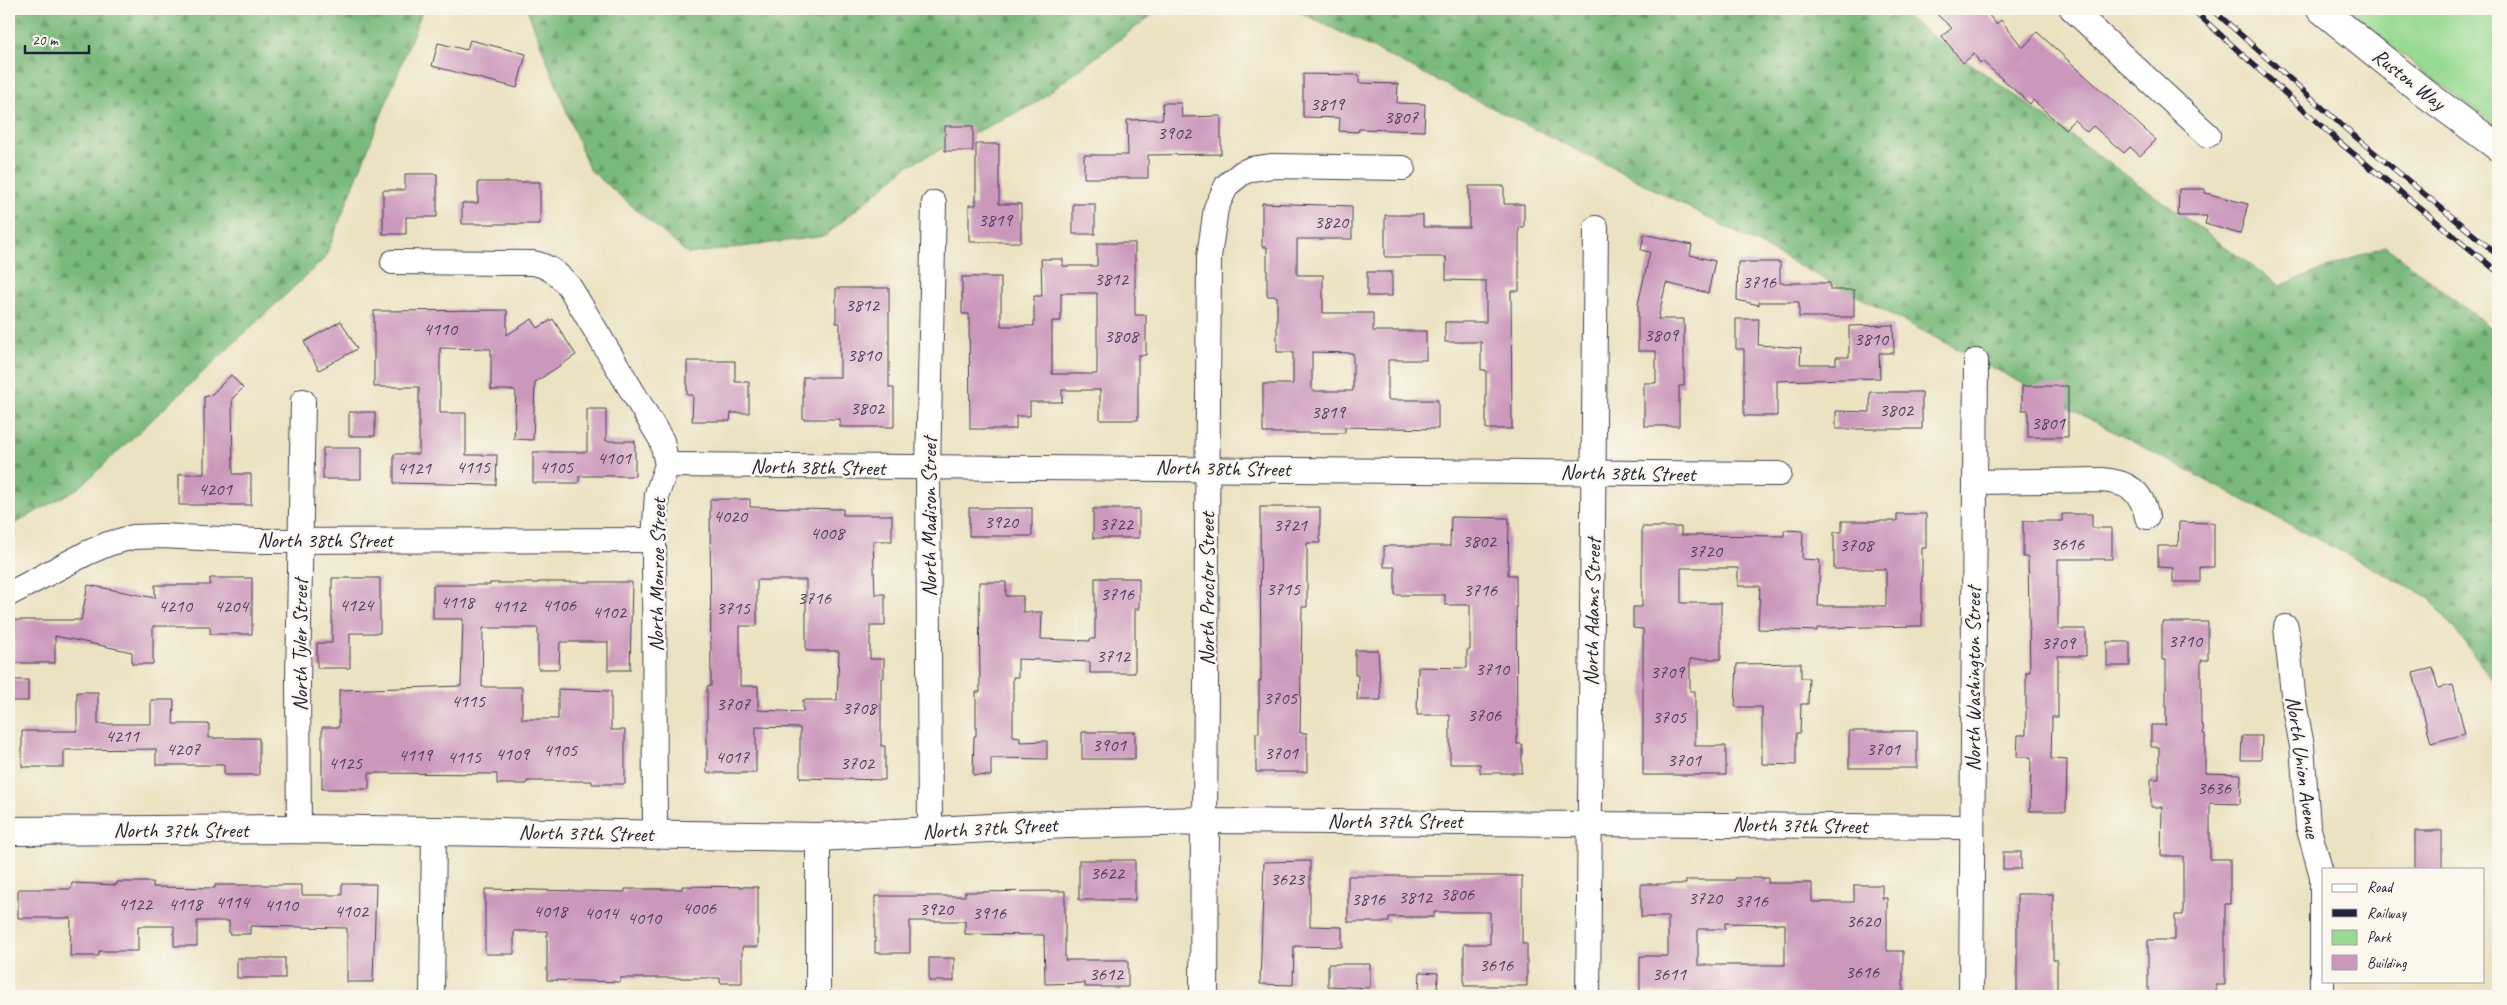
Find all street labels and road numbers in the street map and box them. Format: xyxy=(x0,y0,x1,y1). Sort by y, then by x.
street label: Ruston Way xyxy=(2367,42,2452,117)
street label: North Madison Street xyxy=(916,434,942,597)
street label: North 38th Street xyxy=(750,453,888,481)
street label: North 38th Street xyxy=(1155,454,1293,482)
street label: North 38th Street xyxy=(1560,459,1698,487)
street label: North Monroe Street xyxy=(643,496,671,652)
street label: North Proctor Street xyxy=(1194,510,1220,666)
street label: North 38th Street xyxy=(258,527,394,553)
street label: North Adams Street xyxy=(1578,535,1606,686)
street label: North Tyler Street xyxy=(287,576,313,711)
street label: North Washington Street xyxy=(1960,584,1986,771)
street label: North Union Avenue xyxy=(2280,695,2326,841)
street label: North 37th Street xyxy=(1328,808,1464,834)
street label: North 37th Street xyxy=(922,811,1060,845)
street label: North 37th Street xyxy=(1732,811,1870,839)
street label: North 37th Street xyxy=(114,817,250,843)
street label: North 37th Street xyxy=(518,819,656,847)

